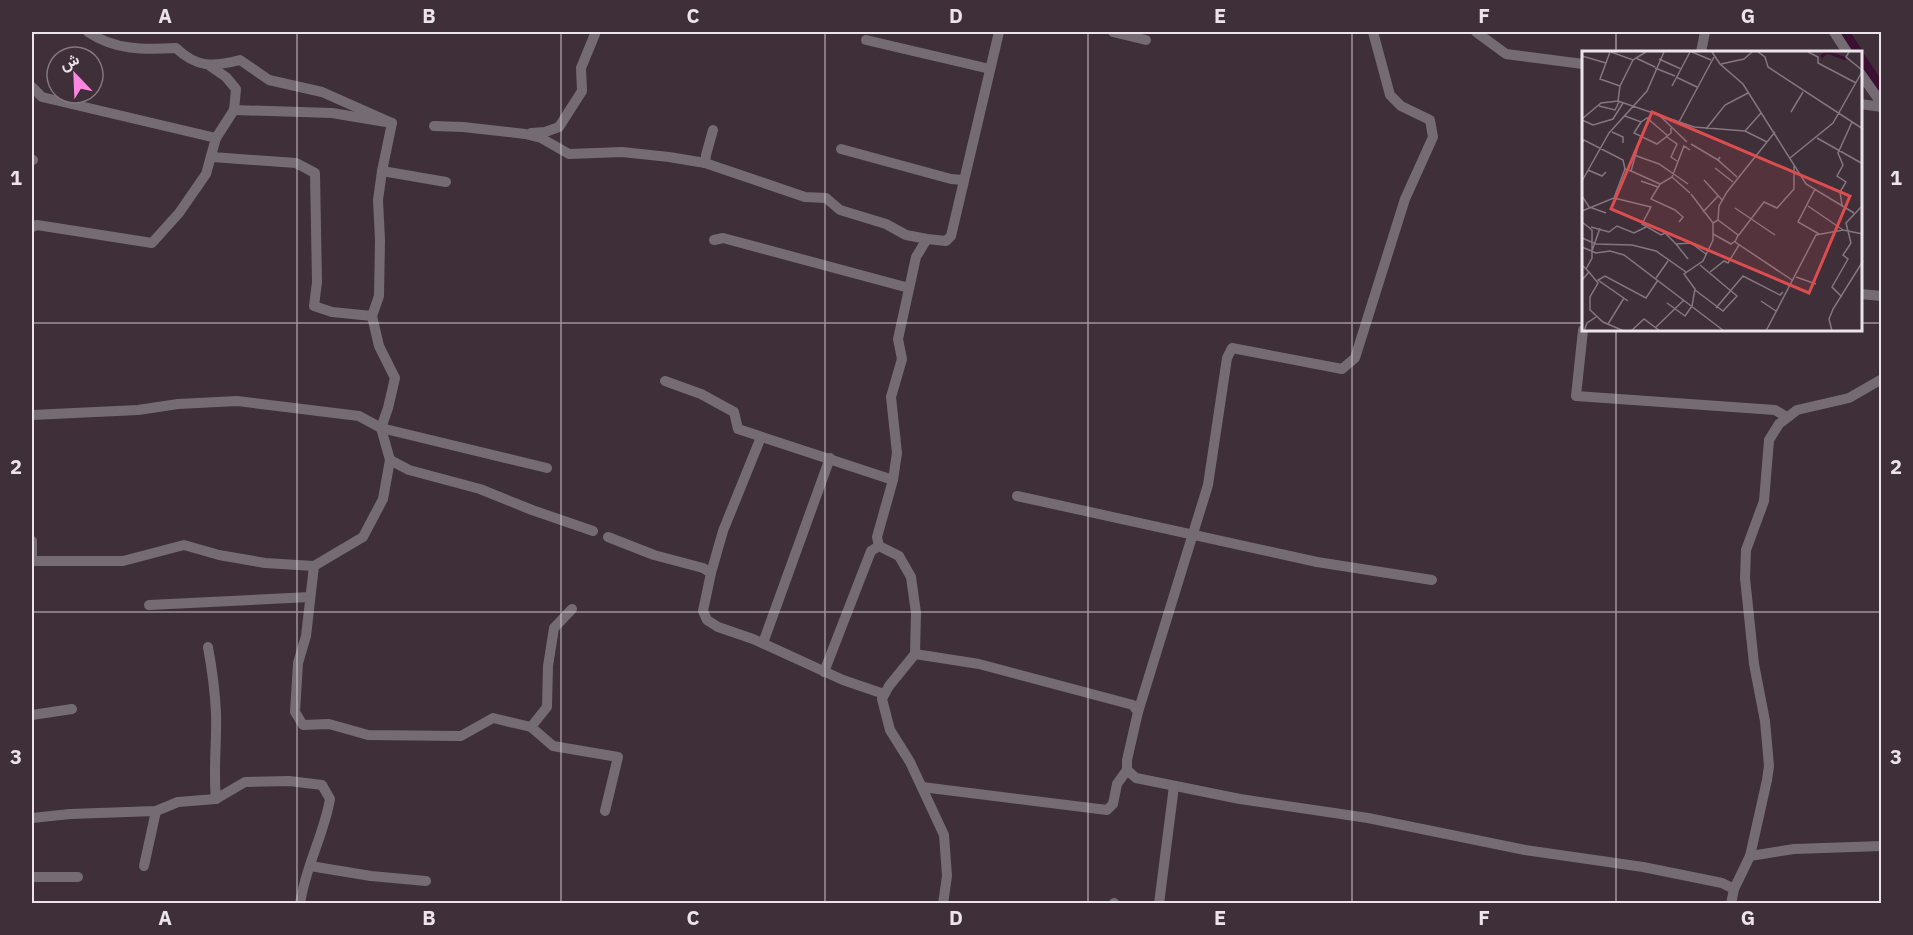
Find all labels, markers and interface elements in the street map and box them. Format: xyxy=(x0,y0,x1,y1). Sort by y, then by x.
text: A xyxy=(158,2,172,29)
text: B xyxy=(422,2,436,29)
text: C xyxy=(686,2,700,29)
text: D xyxy=(949,2,963,29)
text: E xyxy=(1214,2,1226,29)
text: F xyxy=(1478,2,1490,29)
text: G xyxy=(1741,2,1755,29)
north arrow xyxy=(45,45,105,105)
text: ش xyxy=(56,48,82,74)
inset map xyxy=(1582,51,1862,332)
text: 1 xyxy=(10,164,22,191)
text: 1 xyxy=(1890,164,1902,191)
text: 2 xyxy=(10,453,22,480)
text: 2 xyxy=(1890,453,1902,480)
text: 3 xyxy=(10,743,22,770)
text: 3 xyxy=(1890,743,1902,770)
text: A xyxy=(158,904,172,931)
text: B xyxy=(422,904,436,931)
text: C xyxy=(686,904,700,931)
text: D xyxy=(949,904,963,931)
text: E xyxy=(1214,904,1226,931)
text: F xyxy=(1478,904,1490,931)
text: G xyxy=(1741,904,1755,931)

